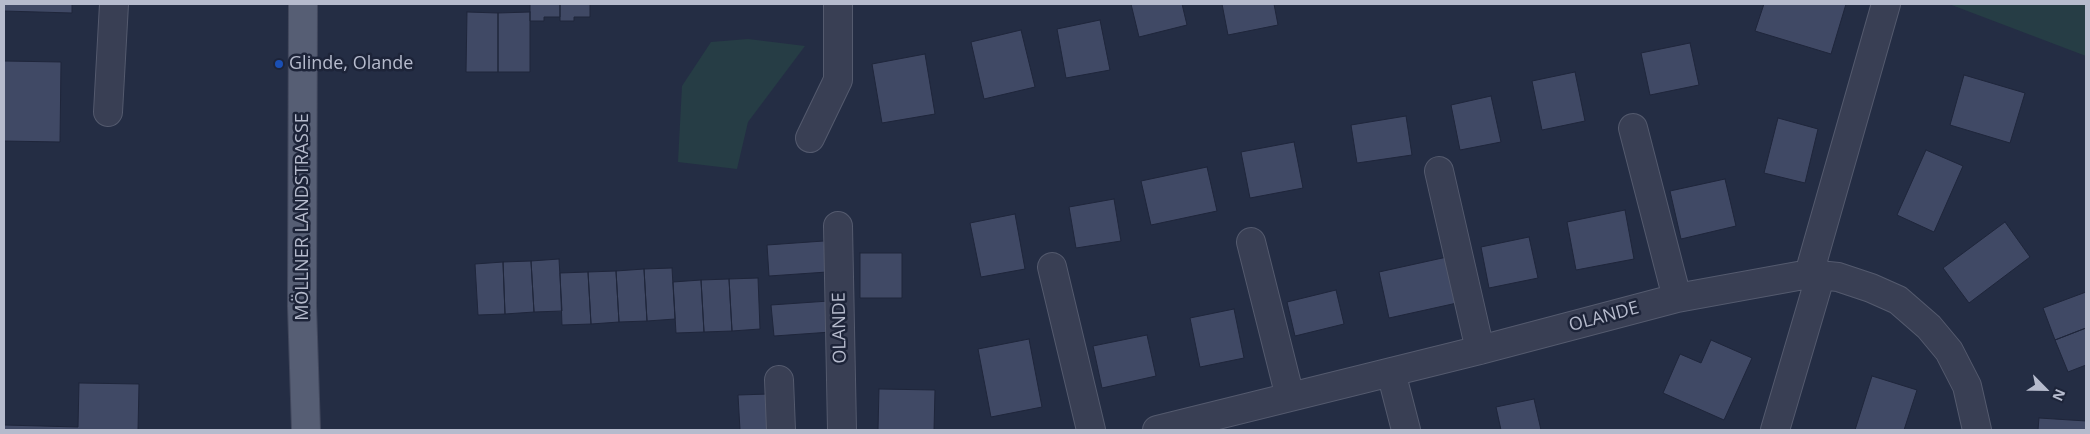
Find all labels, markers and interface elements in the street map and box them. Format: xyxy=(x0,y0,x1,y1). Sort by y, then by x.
place label: Glinde, Olande xyxy=(289,53,413,75)
marker: Glinde, Olande xyxy=(273,58,285,70)
street label: MÖLLNER LANDSTRASSE xyxy=(292,113,314,321)
street label: OLANDE xyxy=(829,292,851,364)
street label: OLANDE xyxy=(1567,297,1641,337)
north arrow xyxy=(2020,364,2070,414)
text: N xyxy=(2048,386,2070,404)

